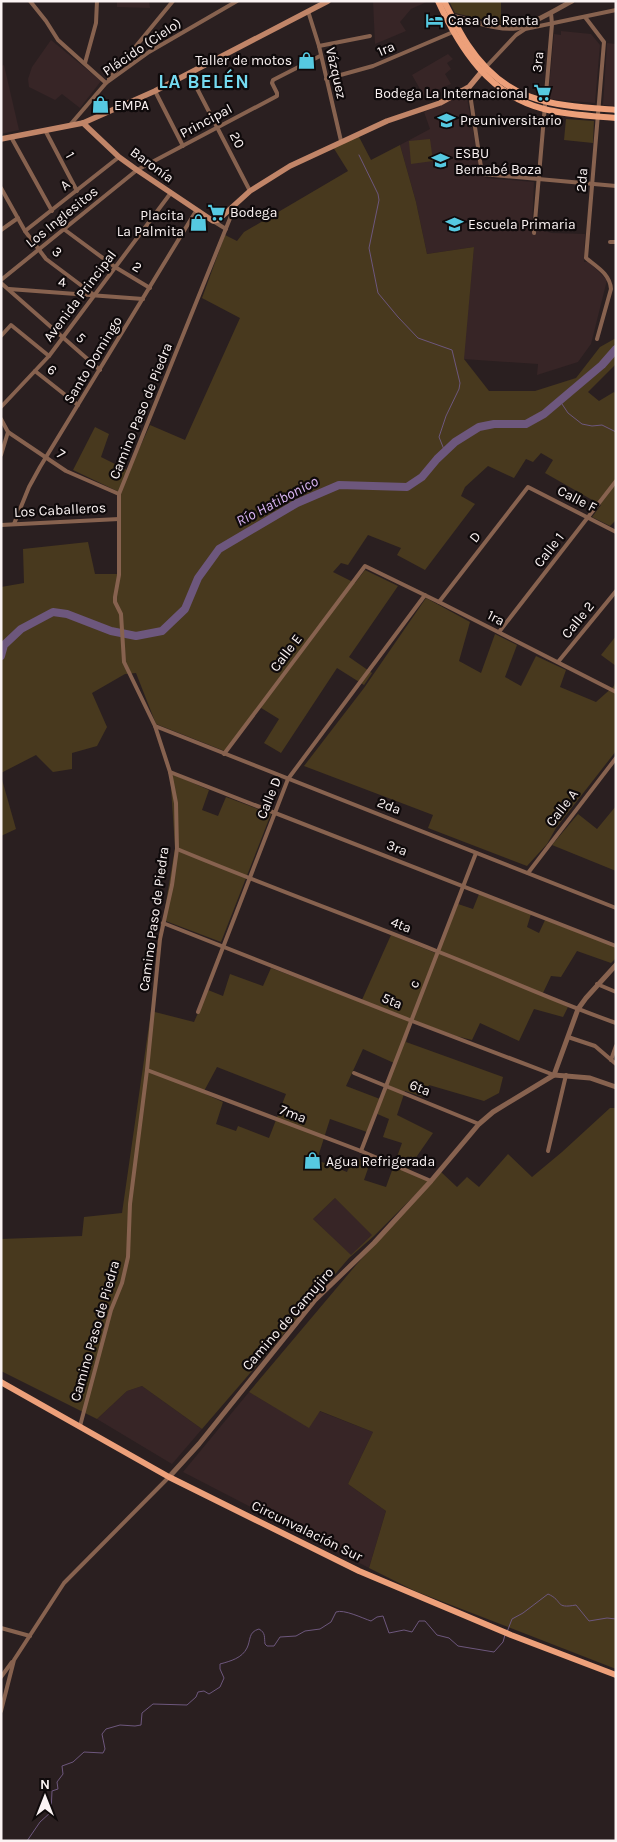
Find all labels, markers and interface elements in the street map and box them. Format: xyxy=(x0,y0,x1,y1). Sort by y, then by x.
hotel icon: Casa de Renta xyxy=(424,10,444,30)
place label: Casa de Renta xyxy=(448,12,539,29)
street label: Plácido (Cielo) xyxy=(99,14,185,80)
street label: 1ra xyxy=(375,38,397,60)
street label: Vázquez xyxy=(322,46,350,100)
shop icon: Taller de motos xyxy=(296,50,316,70)
street label: 3ra xyxy=(529,51,547,73)
place label: Taller de motos xyxy=(195,52,292,69)
district label: LA BELÉN xyxy=(158,68,250,93)
supermarket icon: Bodega La Internacional xyxy=(532,83,552,103)
place label: Bodega La Internacional xyxy=(374,85,528,102)
shop icon: EMPA xyxy=(90,95,110,115)
place label: EMPA xyxy=(114,97,149,114)
street label: Principal xyxy=(177,100,235,142)
school or university icon: Preuniversitario xyxy=(436,110,456,130)
place label: Preuniversitario xyxy=(460,112,562,129)
street label: 20 xyxy=(226,129,248,151)
street label: Baronía xyxy=(127,144,177,186)
place label: ESBU Bernabé Boza xyxy=(455,145,542,178)
street label: 1 xyxy=(61,149,79,161)
school or university icon: ESBU Bernabé Boza xyxy=(431,151,451,171)
street label: 2da xyxy=(572,167,592,193)
street label: A xyxy=(57,176,73,194)
street label: Los Inglesitos xyxy=(22,183,102,251)
supermarket icon: Bodega xyxy=(206,202,226,222)
place label: Bodega xyxy=(230,204,277,221)
place label: Placita La Palmita xyxy=(117,207,184,240)
shop icon: Placita La Palmita xyxy=(188,213,208,233)
school or university icon: Escuela Primaria xyxy=(444,214,464,234)
place label: Escuela Primaria xyxy=(468,216,576,233)
street label: 3 xyxy=(48,243,66,261)
street label: Avenida Principal xyxy=(40,247,120,345)
street label: 2 xyxy=(129,258,145,276)
street label: 4 xyxy=(57,273,67,291)
street label: Santo Domingo xyxy=(60,313,126,407)
street label: 5 xyxy=(72,329,90,347)
street label: Camino Paso de Piedra xyxy=(106,340,176,482)
street label: 6 xyxy=(44,361,60,379)
street label: 7 xyxy=(54,445,69,463)
water label: Río Hatibonico xyxy=(233,472,322,530)
street label: Calle F xyxy=(554,482,600,516)
street label: Los Caballeros xyxy=(13,499,107,521)
street label: D xyxy=(465,528,485,546)
street label: Calle 1 xyxy=(530,529,568,571)
street label: Calle 2 xyxy=(558,598,598,642)
street label: 1ra xyxy=(484,606,508,630)
street label: Calle E xyxy=(266,631,306,675)
street label: Calle D xyxy=(253,774,285,822)
street label: Calle A xyxy=(542,786,582,830)
street label: 2da xyxy=(375,794,403,818)
street label: 3ra xyxy=(384,836,410,860)
street label: Camino Paso de Piedra xyxy=(135,846,173,992)
street label: 4ta xyxy=(388,913,414,937)
street label: c xyxy=(405,978,423,990)
street label: 5ta xyxy=(379,989,405,1013)
street label: 6ta xyxy=(407,1076,433,1100)
street label: 7ma xyxy=(277,1101,309,1127)
shop icon: Agua Refrigerada xyxy=(302,1151,322,1171)
place label: Agua Refrigerada xyxy=(326,1153,435,1170)
street label: Camino Paso de Piedra xyxy=(67,1259,123,1403)
street label: Camino de Camujiro xyxy=(239,1264,337,1374)
street label: Circunvalación Sur xyxy=(249,1497,366,1566)
north arrow xyxy=(20,1772,70,1822)
text: N xyxy=(40,1776,50,1793)

